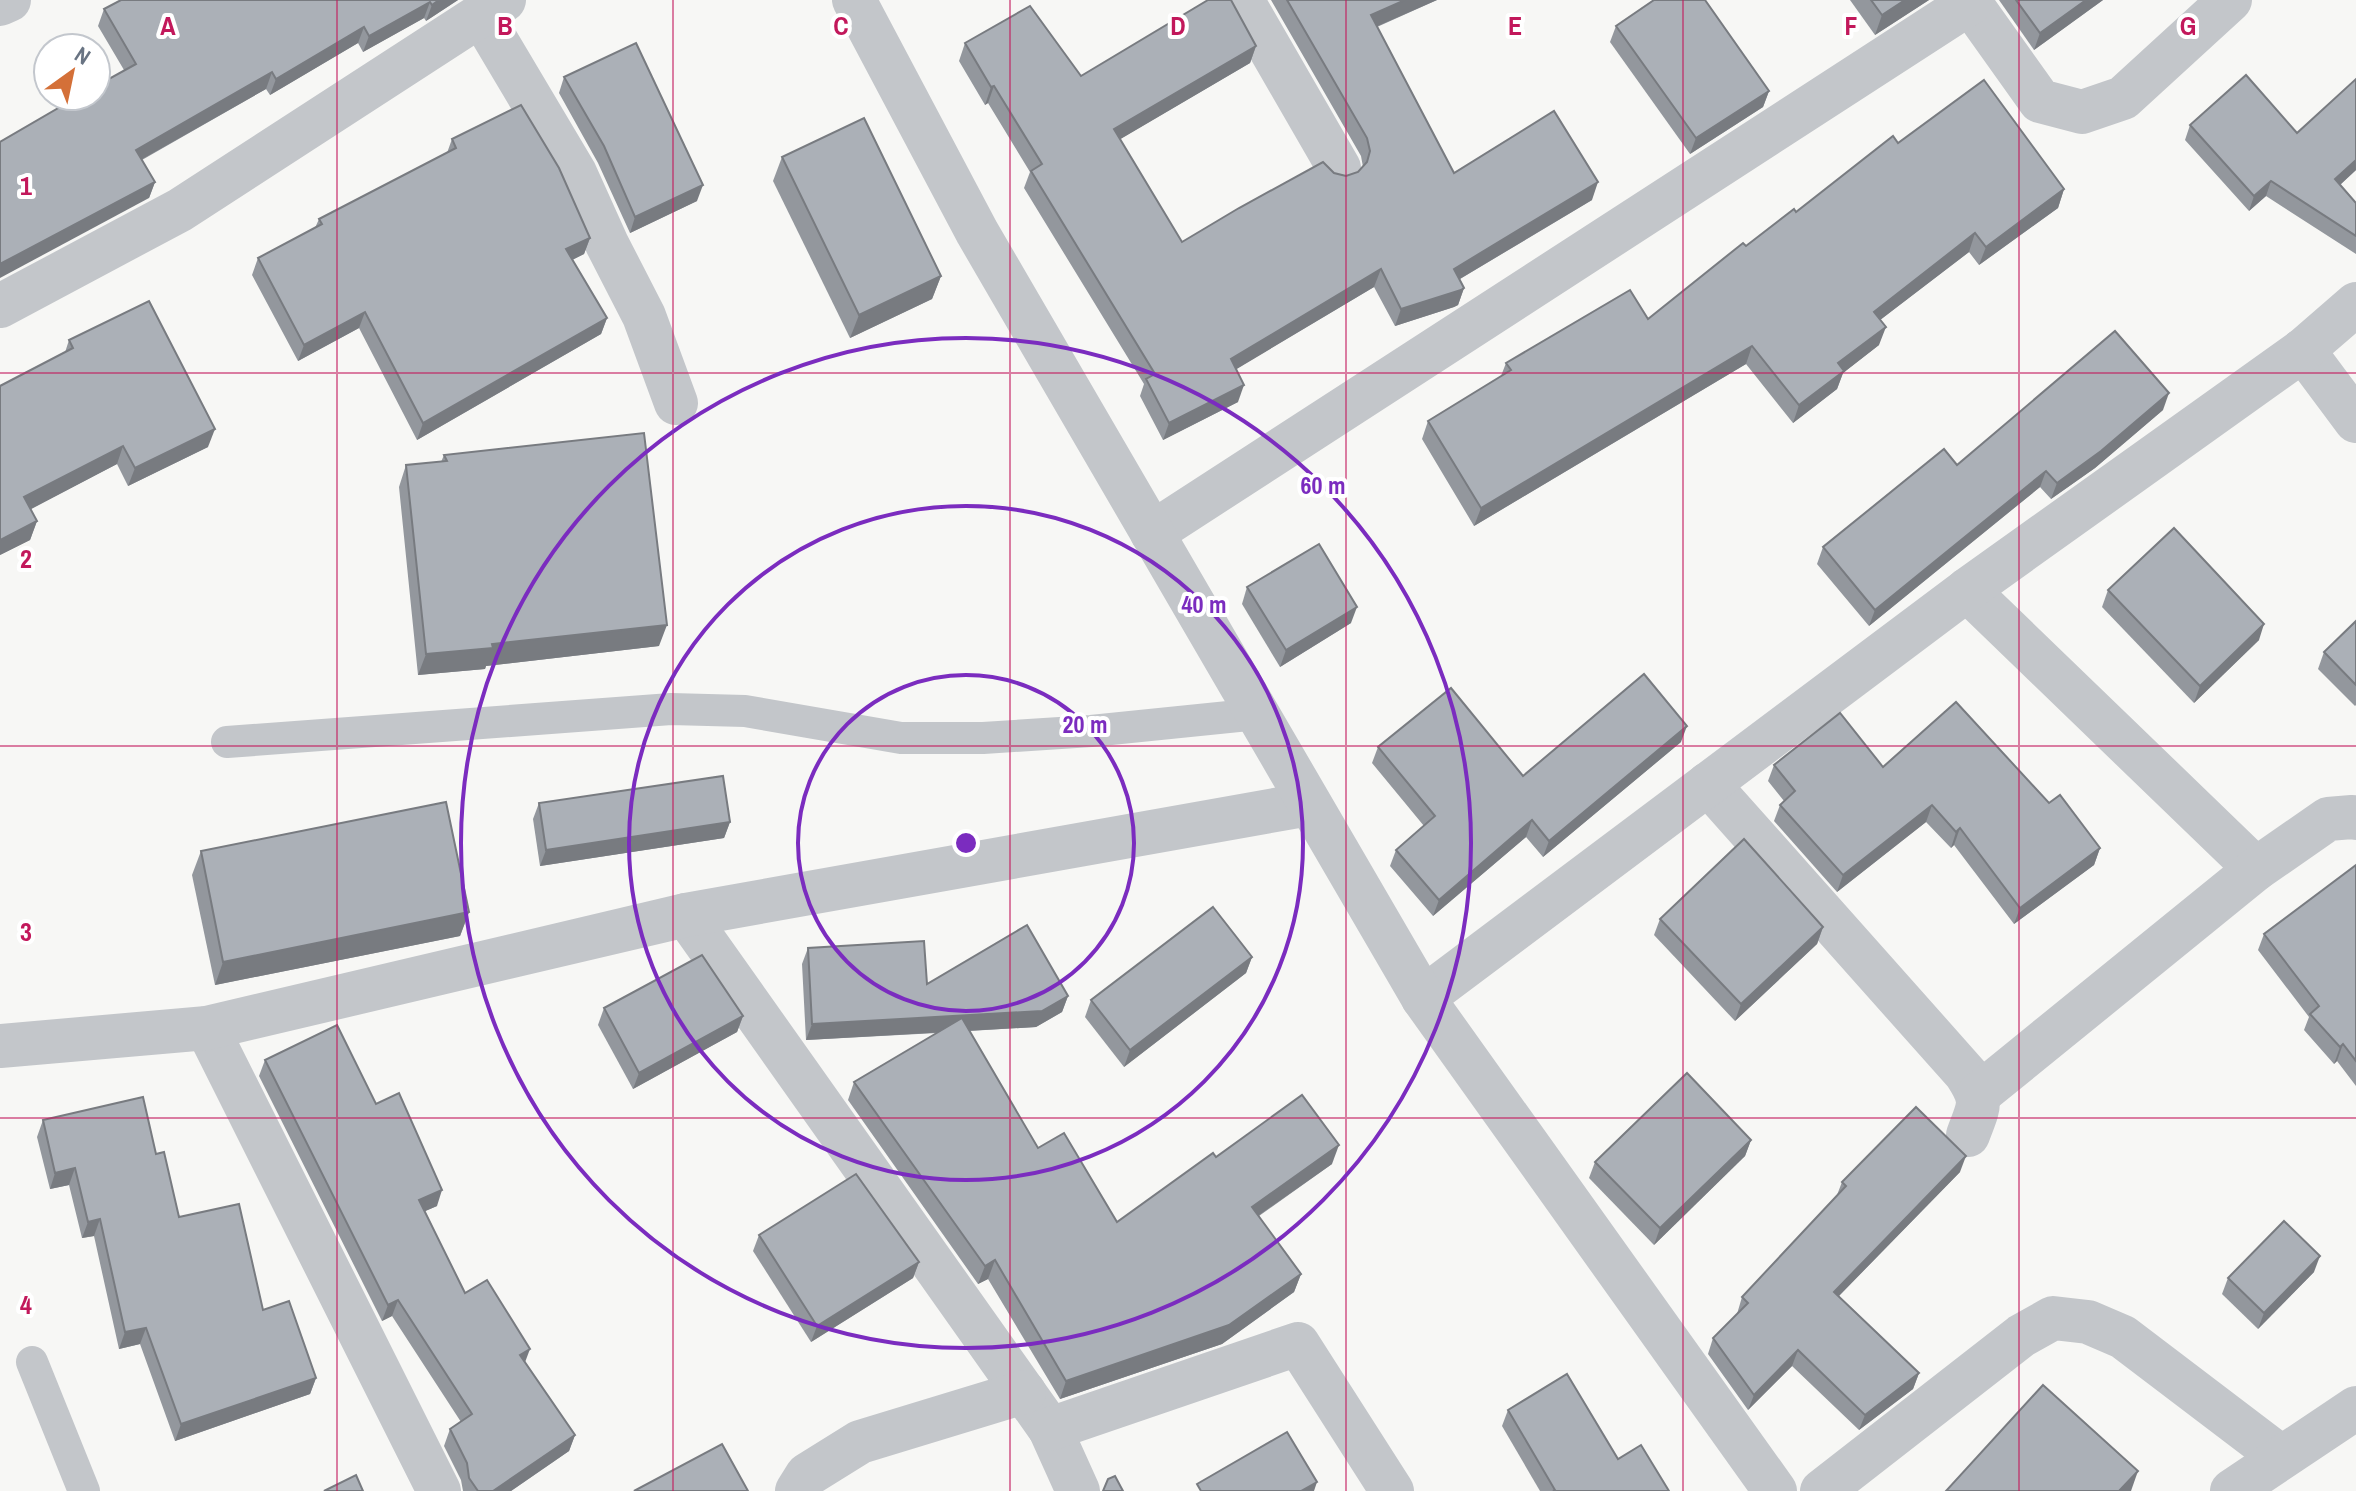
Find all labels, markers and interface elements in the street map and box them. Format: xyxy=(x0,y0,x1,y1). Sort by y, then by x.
text: A xyxy=(160,8,176,43)
text: B xyxy=(497,8,513,43)
text: C xyxy=(833,8,849,43)
text: D xyxy=(1170,8,1186,43)
text: E xyxy=(1508,8,1522,43)
text: F xyxy=(1844,8,1858,43)
text: G xyxy=(2180,8,2196,43)
north arrow xyxy=(32,32,112,112)
text: N xyxy=(69,39,97,71)
text: 1 xyxy=(20,168,32,203)
text: 60 m xyxy=(1301,469,1345,501)
text: 2 xyxy=(20,541,32,576)
text: 40 m xyxy=(1182,588,1226,620)
text: 20 m xyxy=(1063,708,1107,740)
centre of rings xyxy=(952,829,980,857)
text: 3 xyxy=(20,914,32,949)
text: 4 xyxy=(20,1287,32,1322)

